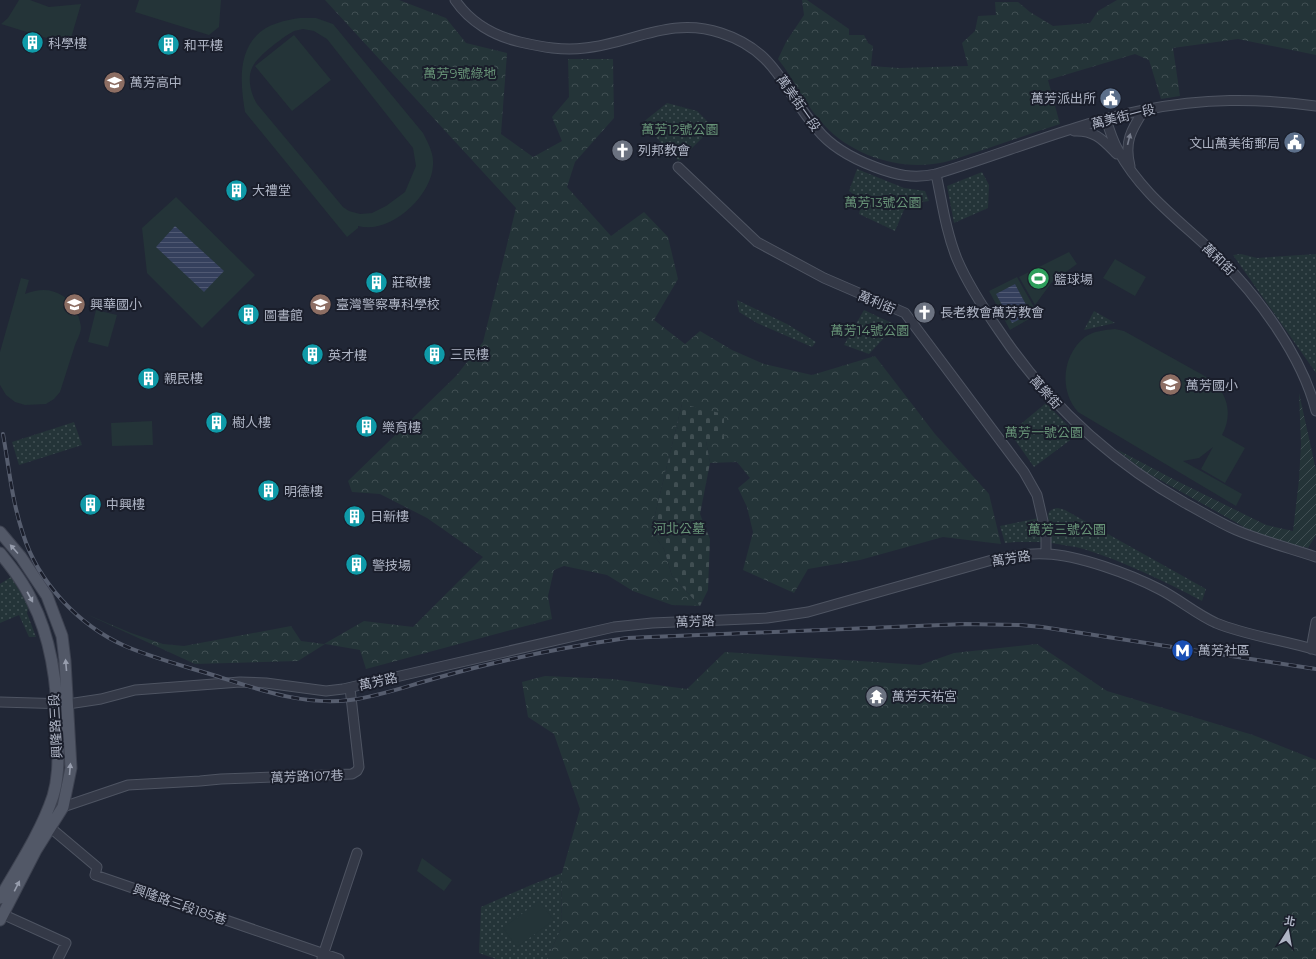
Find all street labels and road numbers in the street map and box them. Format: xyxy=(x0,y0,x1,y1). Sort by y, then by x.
street label: 萬美街一段 xyxy=(774,72,824,134)
street label: 萬美街一段 xyxy=(1090,100,1156,132)
street label: 萬和街 xyxy=(1199,240,1239,278)
street label: 萬利街 xyxy=(856,287,898,317)
street label: 萬樂街 xyxy=(1027,372,1065,412)
street label: 萬芳路 xyxy=(990,547,1032,569)
street label: 萬芳路 xyxy=(675,612,715,630)
street label: 萬芳路 xyxy=(357,669,399,693)
street label: 興隆路三段 xyxy=(45,693,65,759)
street label: 萬芳路107巷 xyxy=(270,767,344,785)
street label: 興隆路三段185巷 xyxy=(131,880,229,928)

